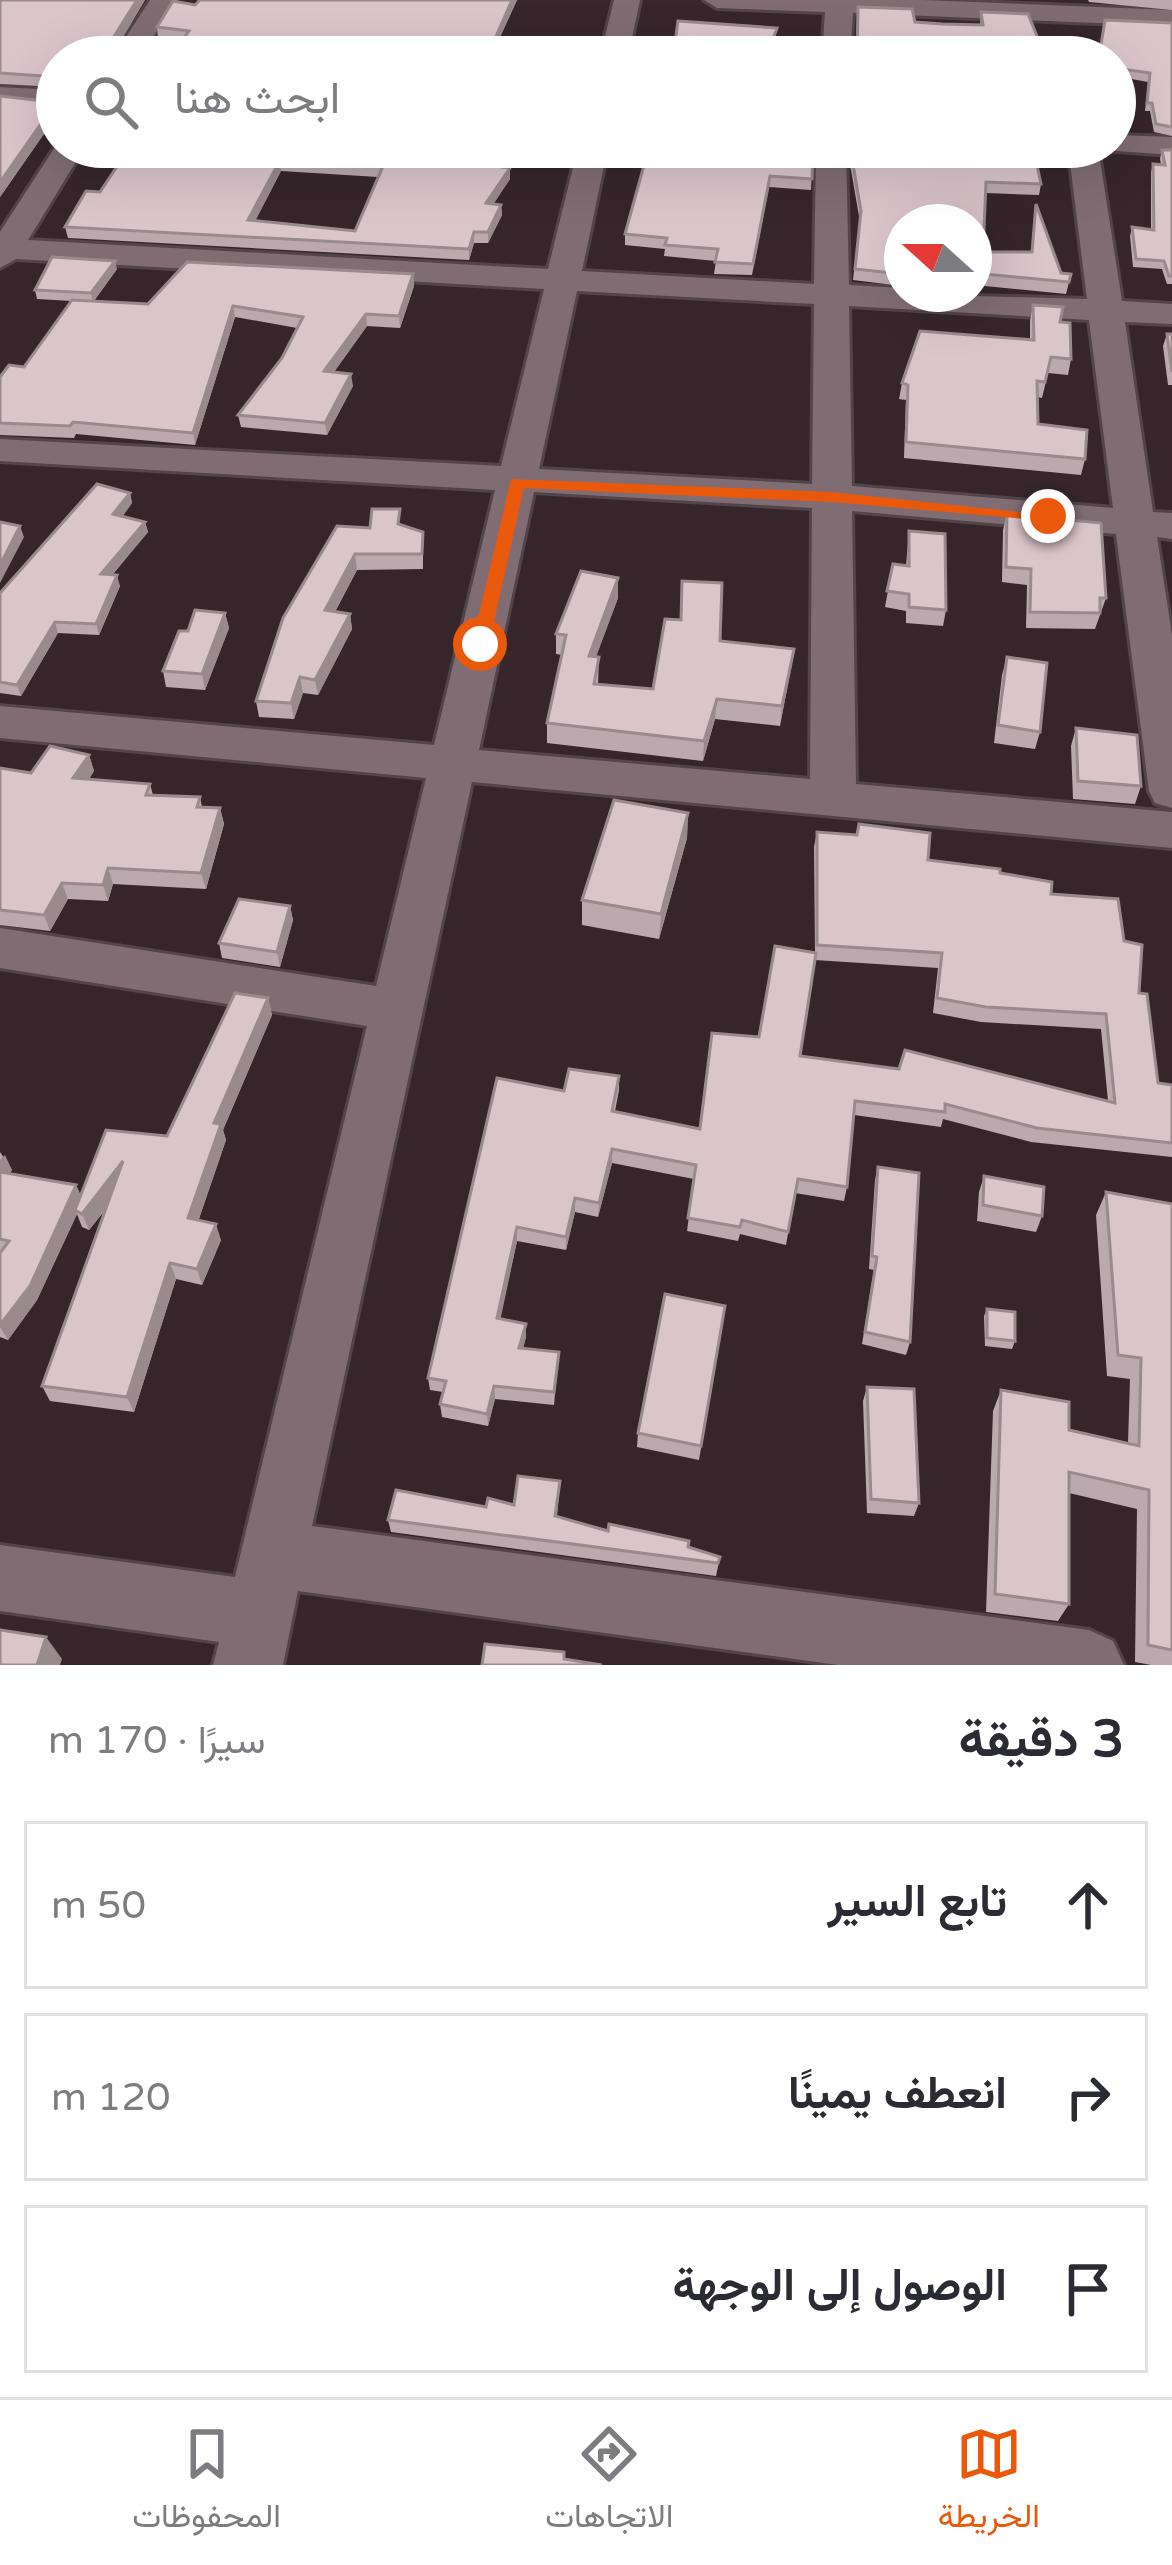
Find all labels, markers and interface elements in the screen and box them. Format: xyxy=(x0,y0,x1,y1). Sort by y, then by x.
search box xyxy=(36,36,1136,168)
icon: search xyxy=(78,69,144,135)
text: ابحث هنا xyxy=(174,72,340,126)
north arrow xyxy=(884,204,992,312)
route end xyxy=(1021,489,1075,543)
route start xyxy=(453,617,507,671)
text: 3 دقيقة xyxy=(958,1709,1124,1771)
text: سيرًا · 170 m xyxy=(48,1717,266,1764)
icon: ahead xyxy=(1055,1872,1121,1938)
text: تابع السير xyxy=(827,1875,1007,1929)
text: 50 m xyxy=(51,1882,146,1929)
icon: right xyxy=(1055,2064,1121,2130)
text: انعطف يمينًا xyxy=(788,2067,1007,2121)
text: 120 m xyxy=(51,2074,170,2121)
icon: arrive xyxy=(1055,2256,1121,2322)
text: الوصول إلى الوجهة xyxy=(673,2259,1007,2313)
tab: المحفوظات xyxy=(132,2421,281,2545)
tab: الاتجاهات xyxy=(545,2421,673,2545)
tab: الخريطة xyxy=(938,2421,1040,2545)

